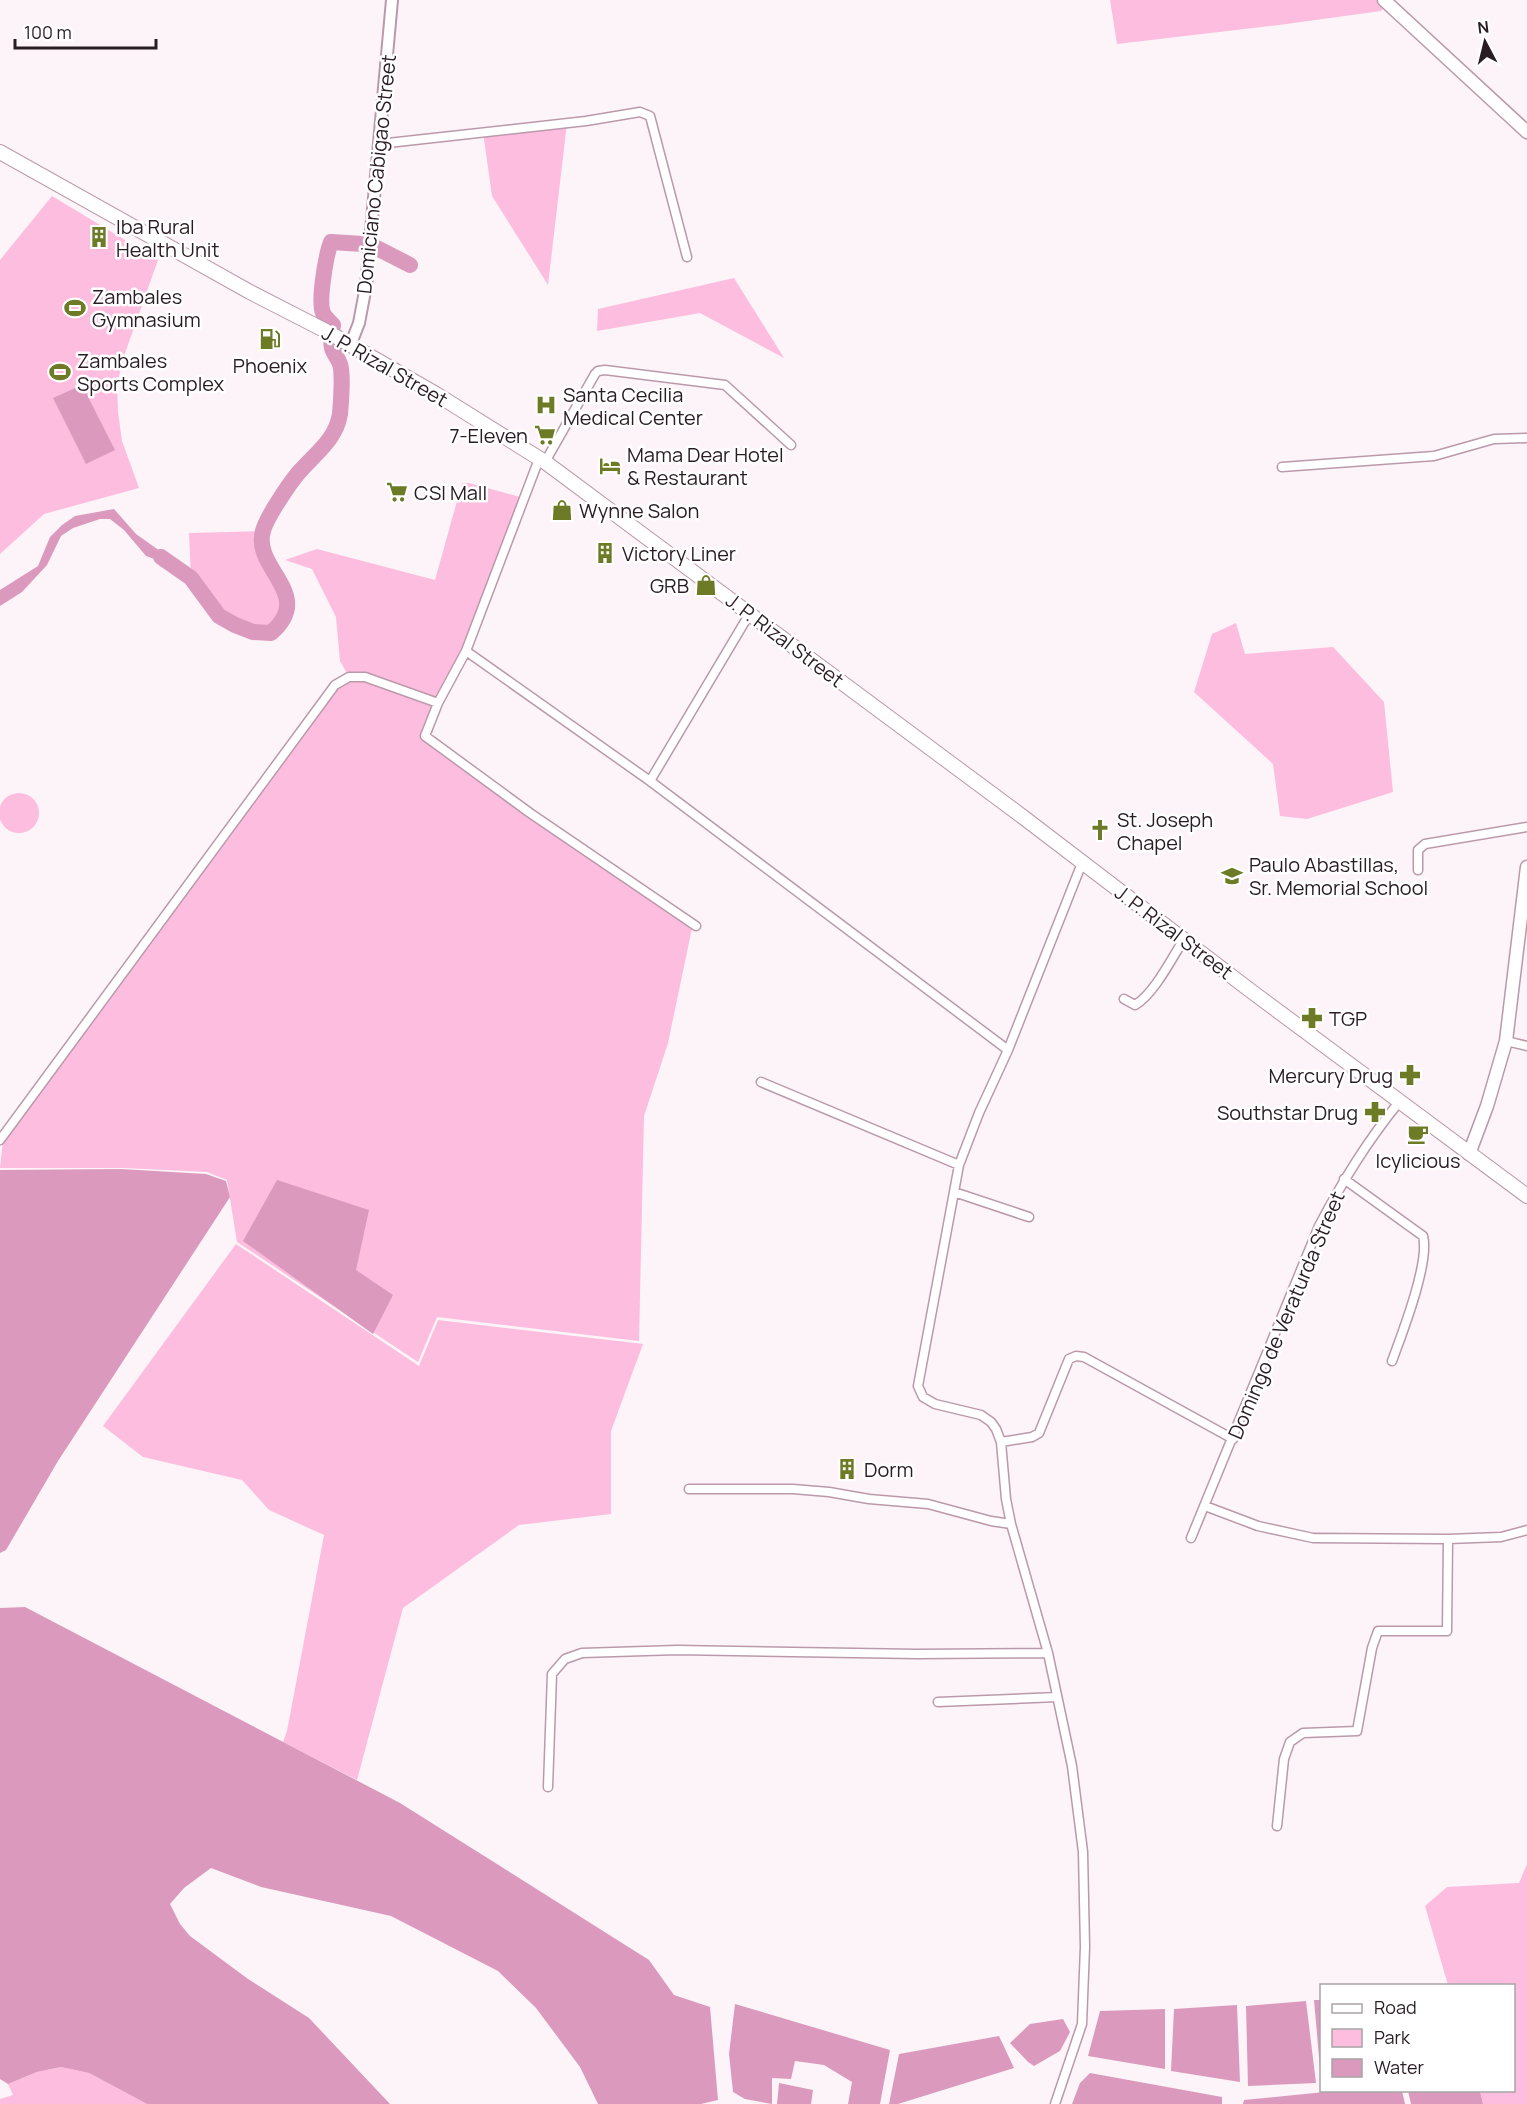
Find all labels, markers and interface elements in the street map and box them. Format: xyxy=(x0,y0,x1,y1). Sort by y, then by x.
scale bar xyxy=(15,12,156,50)
north arrow xyxy=(1455,12,1515,72)
text: N xyxy=(1476,15,1490,39)
text: 100 m xyxy=(24,20,72,44)
street label: Domiciano Cabigao Street xyxy=(350,53,402,295)
place label: Iba Rural Health Unit xyxy=(116,213,219,263)
building icon: Iba Rural Health Unit xyxy=(87,225,111,249)
place label: Zambales Gymnasium xyxy=(92,283,201,333)
sports icon: Zambales Gymnasium xyxy=(63,296,87,320)
street label: J. P. Rizal Street xyxy=(317,319,453,413)
fuel station icon: Phoenix xyxy=(258,327,282,351)
place label: Zambales Sports Complex xyxy=(77,347,225,397)
place label: Phoenix xyxy=(233,352,308,379)
sports icon: Zambales Sports Complex xyxy=(48,360,72,384)
place label: Santa Cecilia Medical Center xyxy=(563,381,703,431)
hospital icon: Santa Cecilia Medical Center xyxy=(534,393,558,417)
place label: 7-Eleven xyxy=(449,422,528,449)
supermarket icon: 7-Eleven xyxy=(533,423,557,447)
place label: Mama Dear Hotel & Restaurant xyxy=(627,441,784,491)
hotel icon: Mama Dear Hotel & Restaurant xyxy=(598,454,622,478)
place label: CSI Mall xyxy=(414,479,487,506)
supermarket icon: CSI Mall xyxy=(385,480,409,504)
place label: Wynne Salon xyxy=(579,497,699,524)
shop icon: Wynne Salon xyxy=(550,498,574,522)
place label: Victory Liner xyxy=(622,540,736,567)
building icon: Victory Liner xyxy=(593,541,617,565)
place label: GRB xyxy=(650,572,689,599)
shop icon: GRB xyxy=(694,573,718,597)
street label: J. P. Rizal Street xyxy=(721,587,849,693)
place label: St. Joseph Chapel xyxy=(1117,806,1213,856)
church icon: St. Joseph Chapel xyxy=(1088,818,1112,842)
place label: Paulo Abastillas, Sr. Memorial School xyxy=(1249,851,1428,901)
school or university icon: Paulo Abastillas, Sr. Memorial School xyxy=(1220,864,1244,888)
street label: J. P. Rizal Street xyxy=(1110,879,1238,985)
place label: TGP xyxy=(1329,1005,1367,1032)
pharmacy icon: TGP xyxy=(1300,1006,1324,1030)
place label: Mercury Drug xyxy=(1269,1062,1393,1089)
pharmacy icon: Mercury Drug xyxy=(1398,1063,1422,1087)
place label: Southstar Drug xyxy=(1217,1099,1358,1126)
pharmacy icon: Southstar Drug xyxy=(1363,1100,1387,1124)
cafe icon: Icylicious xyxy=(1406,1122,1430,1146)
place label: Icylicious xyxy=(1376,1147,1460,1174)
street label: Domingo de Veraturda Street xyxy=(1221,1187,1351,1443)
place label: Dorm xyxy=(864,1456,913,1483)
building icon: Dorm xyxy=(835,1457,859,1481)
legend xyxy=(1320,1984,1515,2092)
text: Road xyxy=(1374,1995,1417,2019)
text: Park xyxy=(1374,2025,1411,2049)
text: Water xyxy=(1374,2055,1424,2079)

